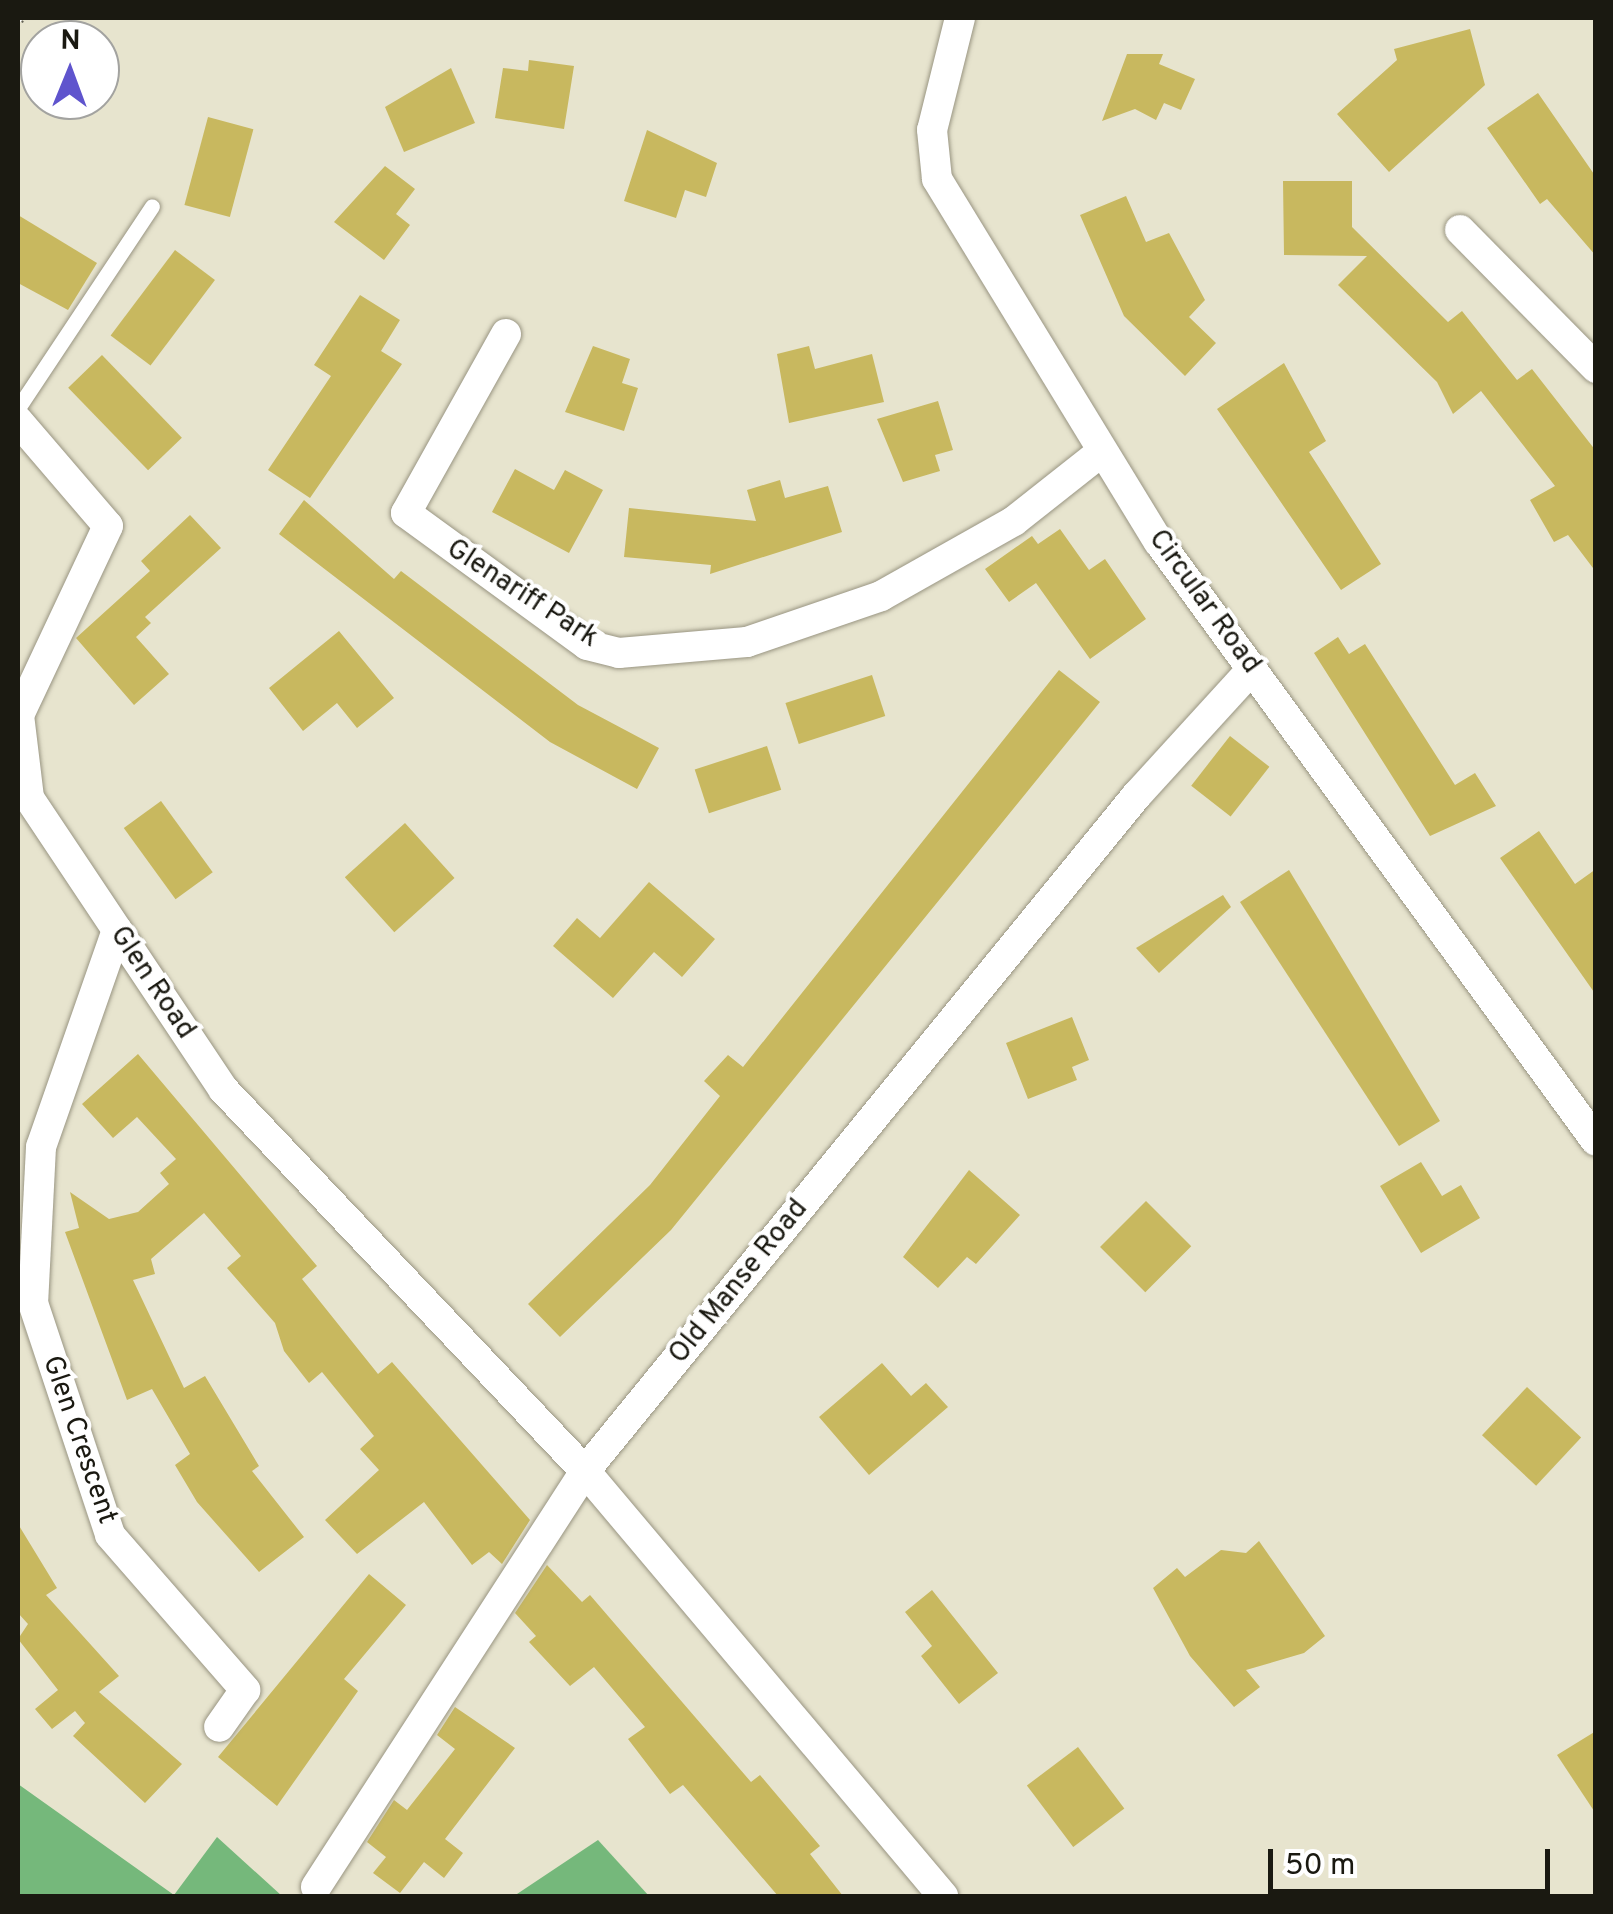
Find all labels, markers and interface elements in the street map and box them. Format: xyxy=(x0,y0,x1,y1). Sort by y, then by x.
north arrow xyxy=(20,20,120,120)
text: N xyxy=(60,24,81,60)
street label: Circular Road xyxy=(1141,524,1267,680)
street label: Glenariff Park xyxy=(440,533,604,655)
street label: Glen Road xyxy=(102,920,202,1046)
street label: Old Manse Road xyxy=(662,1193,816,1371)
street label: Glen Crescent xyxy=(35,1351,123,1529)
scale bar xyxy=(1273,1829,1556,1891)
text: 50 m xyxy=(1285,1848,1355,1885)

